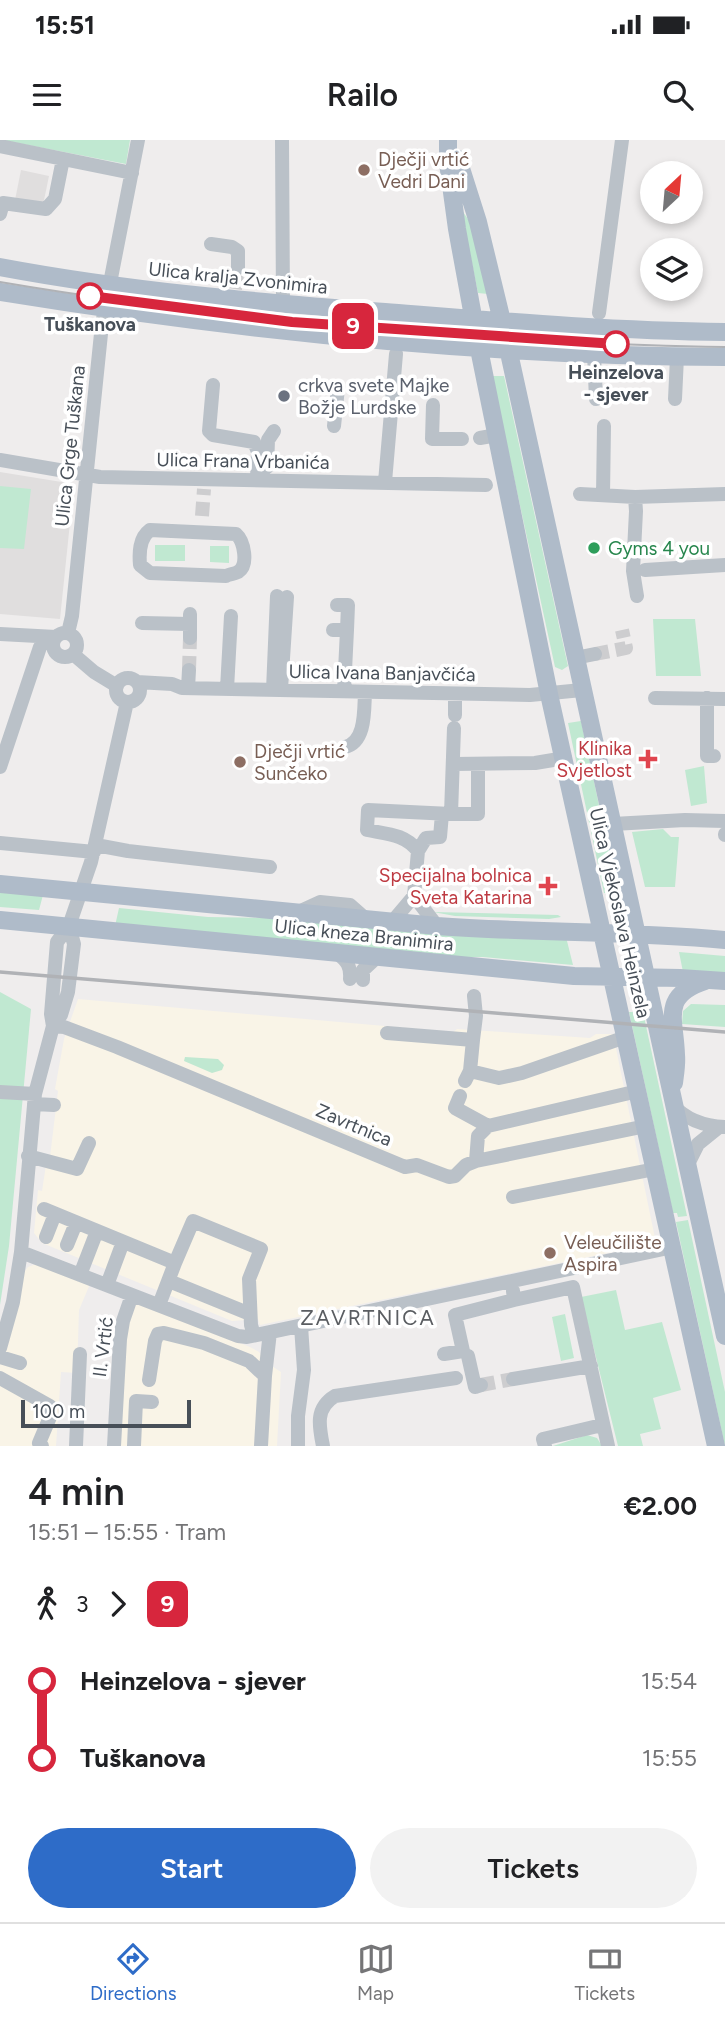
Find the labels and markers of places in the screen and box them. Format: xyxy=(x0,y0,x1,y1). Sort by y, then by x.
place label: Dječji vrtić Vedri Dani xyxy=(378,148,469,193)
marker: Dječji vrtić Vedri Dani xyxy=(356,162,372,178)
marker: Tuškanova xyxy=(77,283,103,309)
place label: Tuškanova xyxy=(44,313,136,336)
marker: Heinzelova - sjever xyxy=(603,331,629,357)
place label: Heinzelova - sjever xyxy=(568,361,664,406)
place label: crkva svete Majke Božje Lurdske xyxy=(298,374,449,419)
marker: crkva svete Majke Božje Lurdske xyxy=(276,388,292,404)
place label: Gyms 4 you xyxy=(608,537,710,560)
marker: Gyms 4 you xyxy=(586,540,602,556)
place label: Klinika Svjetlost xyxy=(557,737,632,782)
place label: Dječji vrtić Sunčeko xyxy=(254,740,345,785)
marker: Klinika Svjetlost xyxy=(638,749,658,769)
marker: Dječji vrtić Sunčeko xyxy=(232,754,248,770)
place label: Specijalna bolnica Sveta Katarina xyxy=(379,864,532,909)
marker: Specijalna bolnica Sveta Katarina xyxy=(538,876,558,896)
place label: Veleučilište Aspira xyxy=(564,1231,662,1276)
marker: Veleučilište Aspira xyxy=(542,1245,558,1261)

